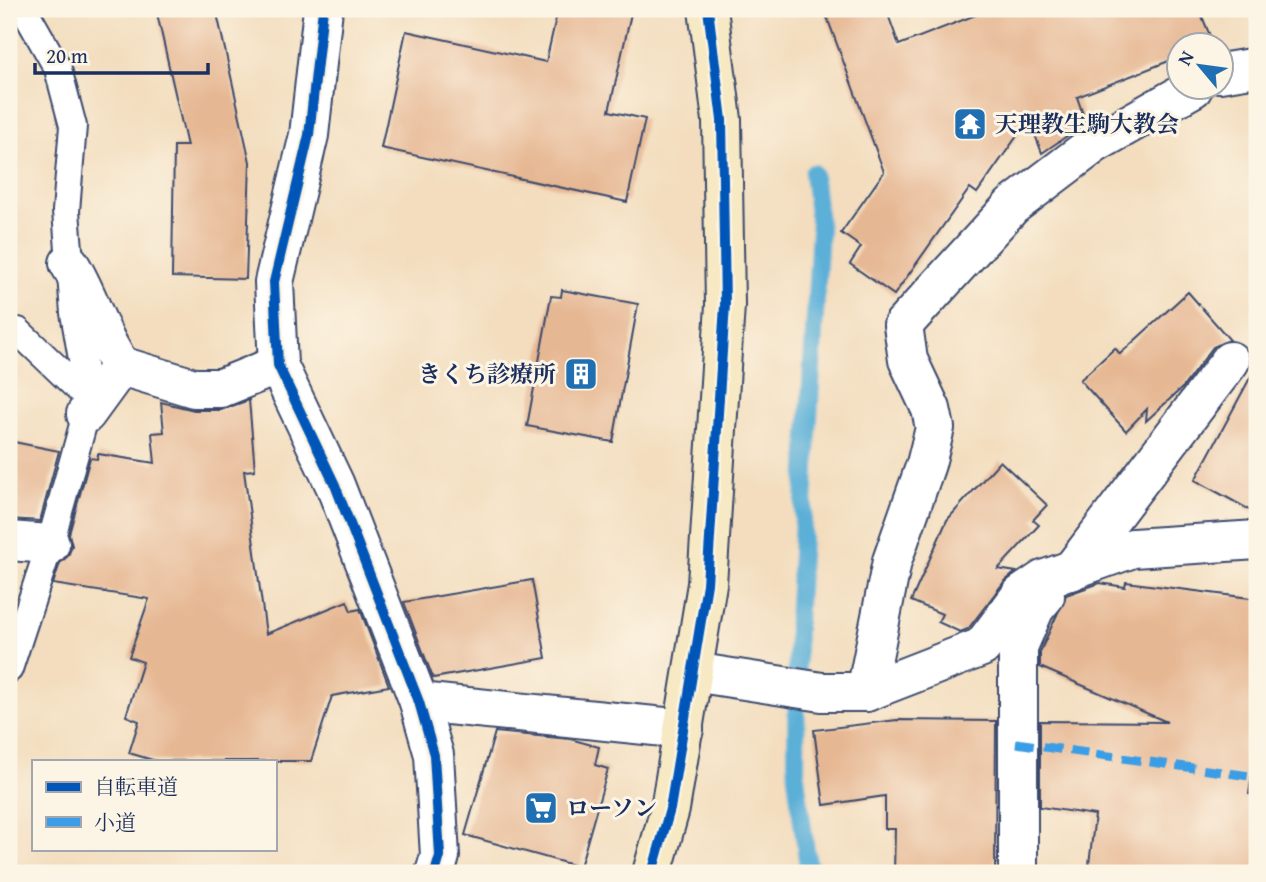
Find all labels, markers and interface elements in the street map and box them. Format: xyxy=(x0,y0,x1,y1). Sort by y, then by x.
scale bar xyxy=(35,32,208,76)
north arrow xyxy=(1164,32,1234,102)
text: 20 m xyxy=(46,40,88,71)
text: N xyxy=(1170,45,1201,70)
temple icon: 天理教生駒大教会 xyxy=(951,105,989,143)
place label: 天理教生駒大教会 xyxy=(995,107,1179,140)
building icon: きくち診療所 xyxy=(562,355,600,393)
place label: きくち診療所 xyxy=(418,357,556,390)
legend xyxy=(32,760,276,850)
text: 自転車道 xyxy=(94,771,178,802)
supermarket icon: ローソン xyxy=(522,789,560,827)
place label: ローソン xyxy=(566,791,657,824)
text: 小道 xyxy=(94,807,136,838)

